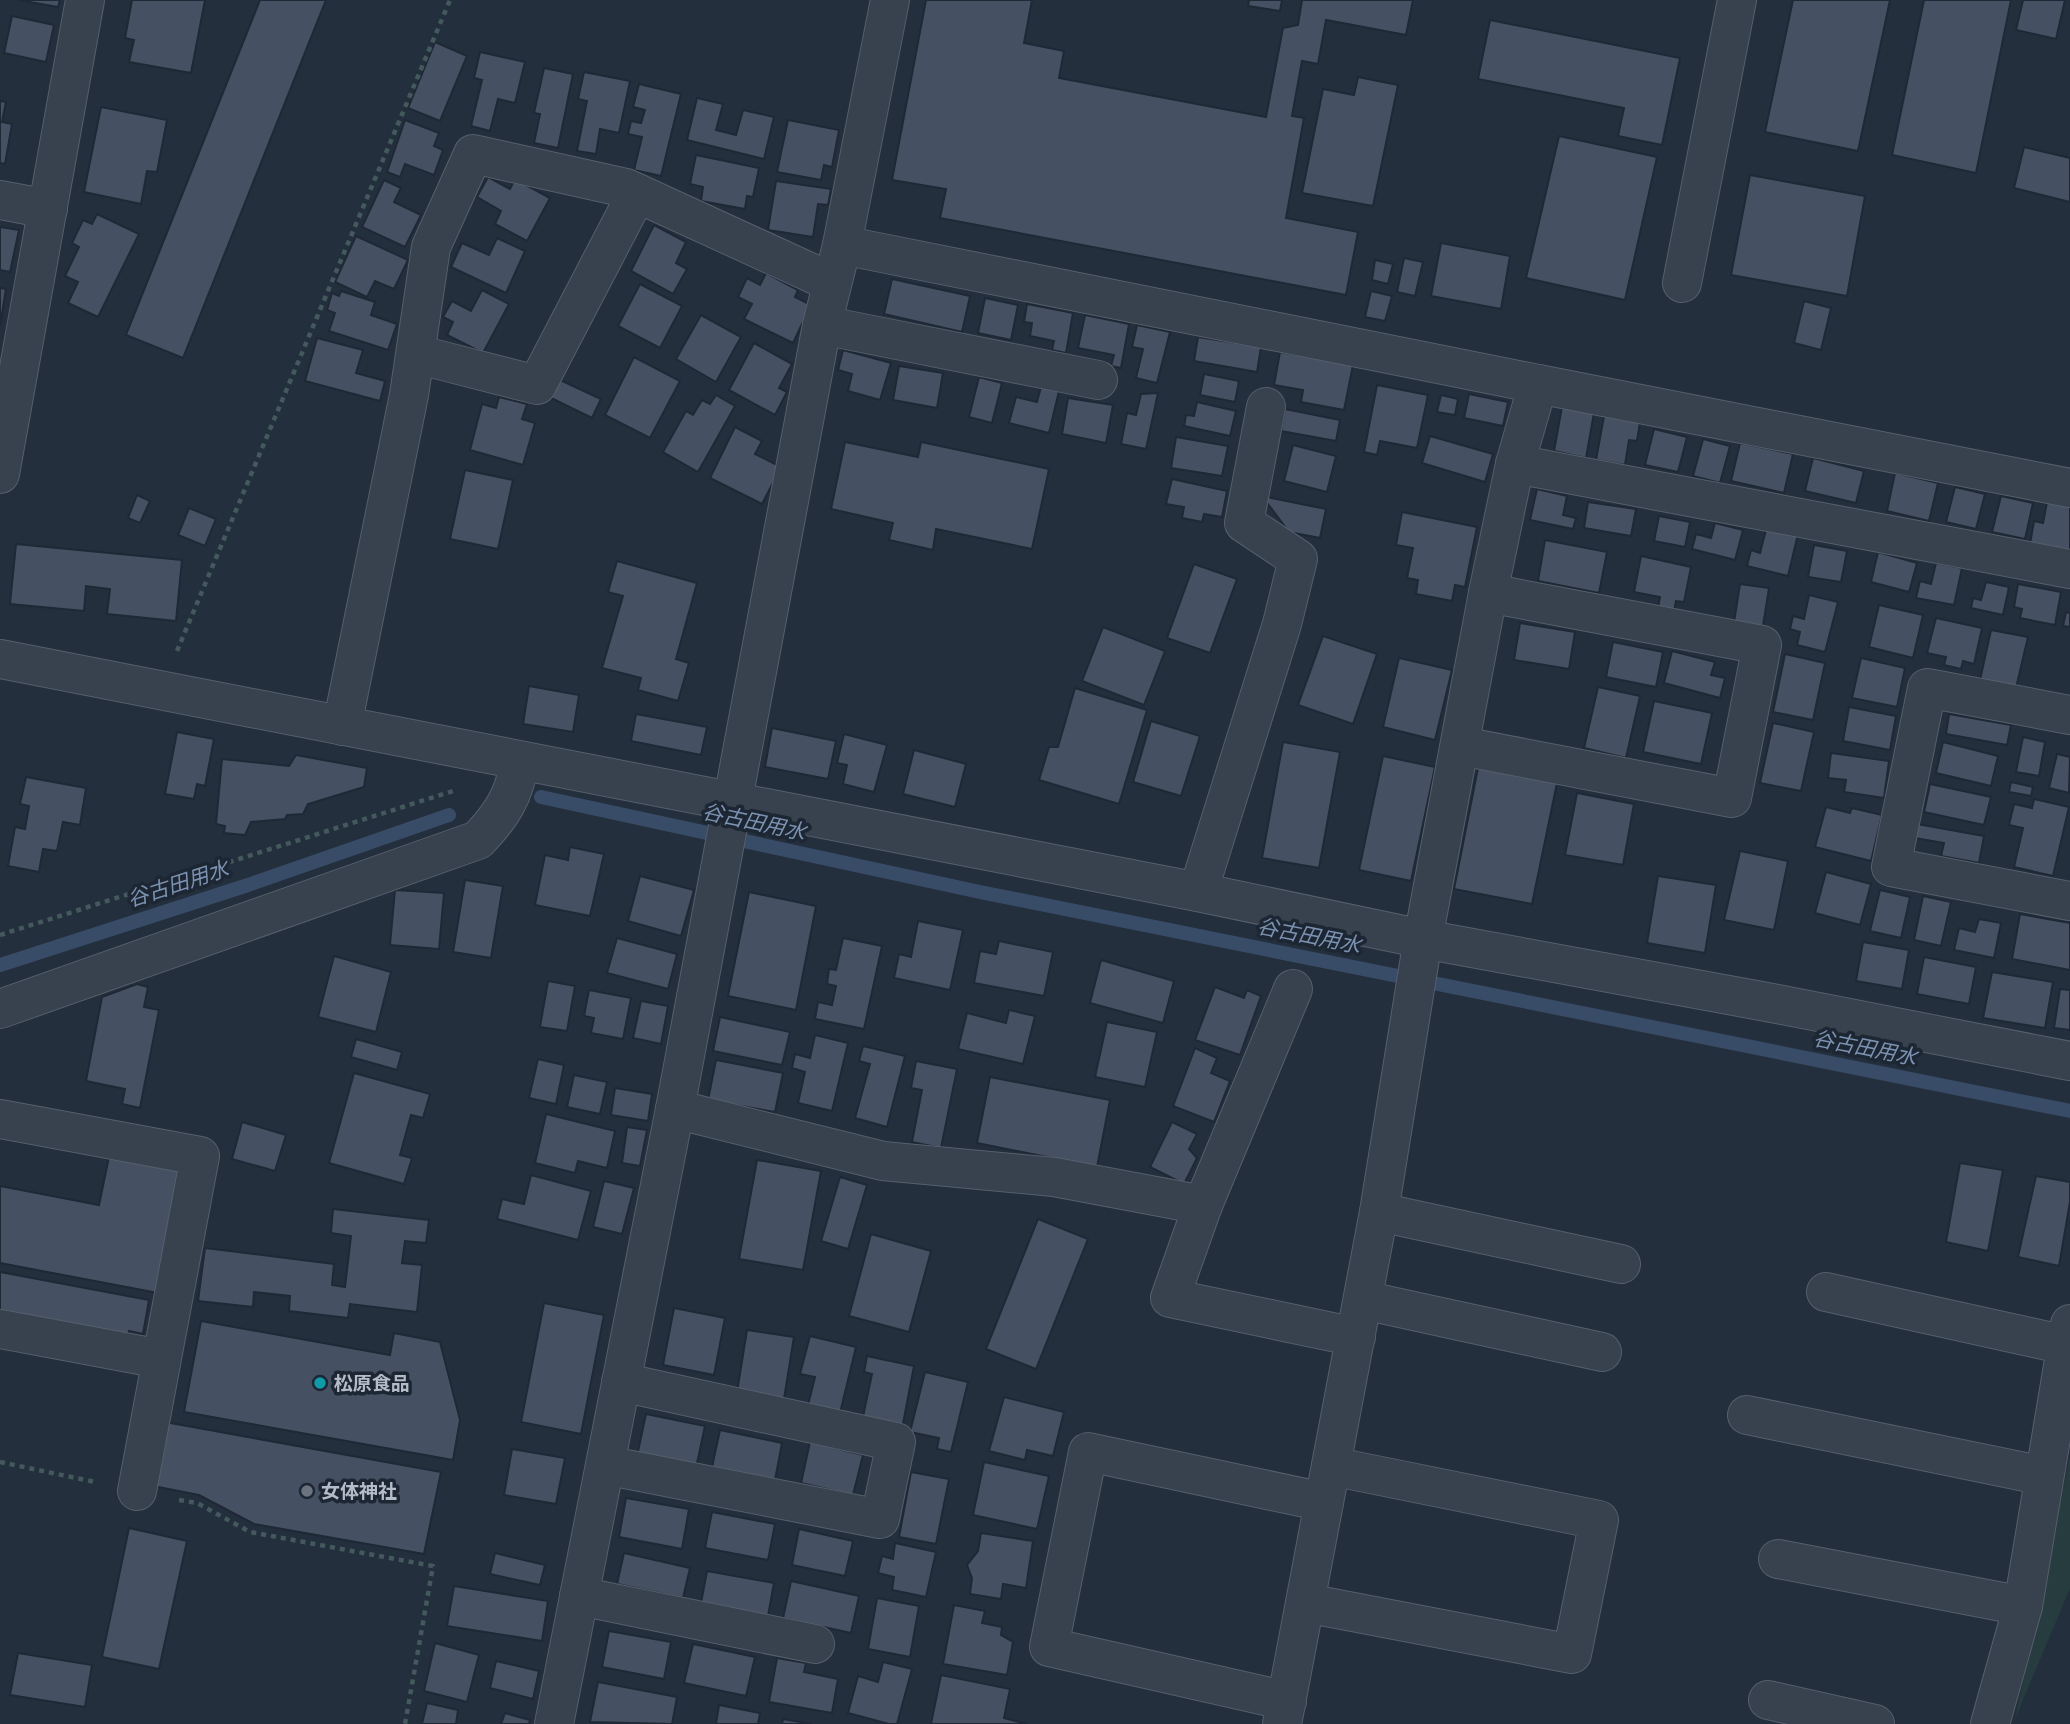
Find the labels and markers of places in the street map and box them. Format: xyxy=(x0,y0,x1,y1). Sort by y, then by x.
place label: 松原食品 xyxy=(334,1371,410,1394)
marker: 松原食品 xyxy=(312,1375,328,1391)
place label: 女体神社 xyxy=(321,1479,397,1502)
marker: 女体神社 xyxy=(299,1483,315,1499)

